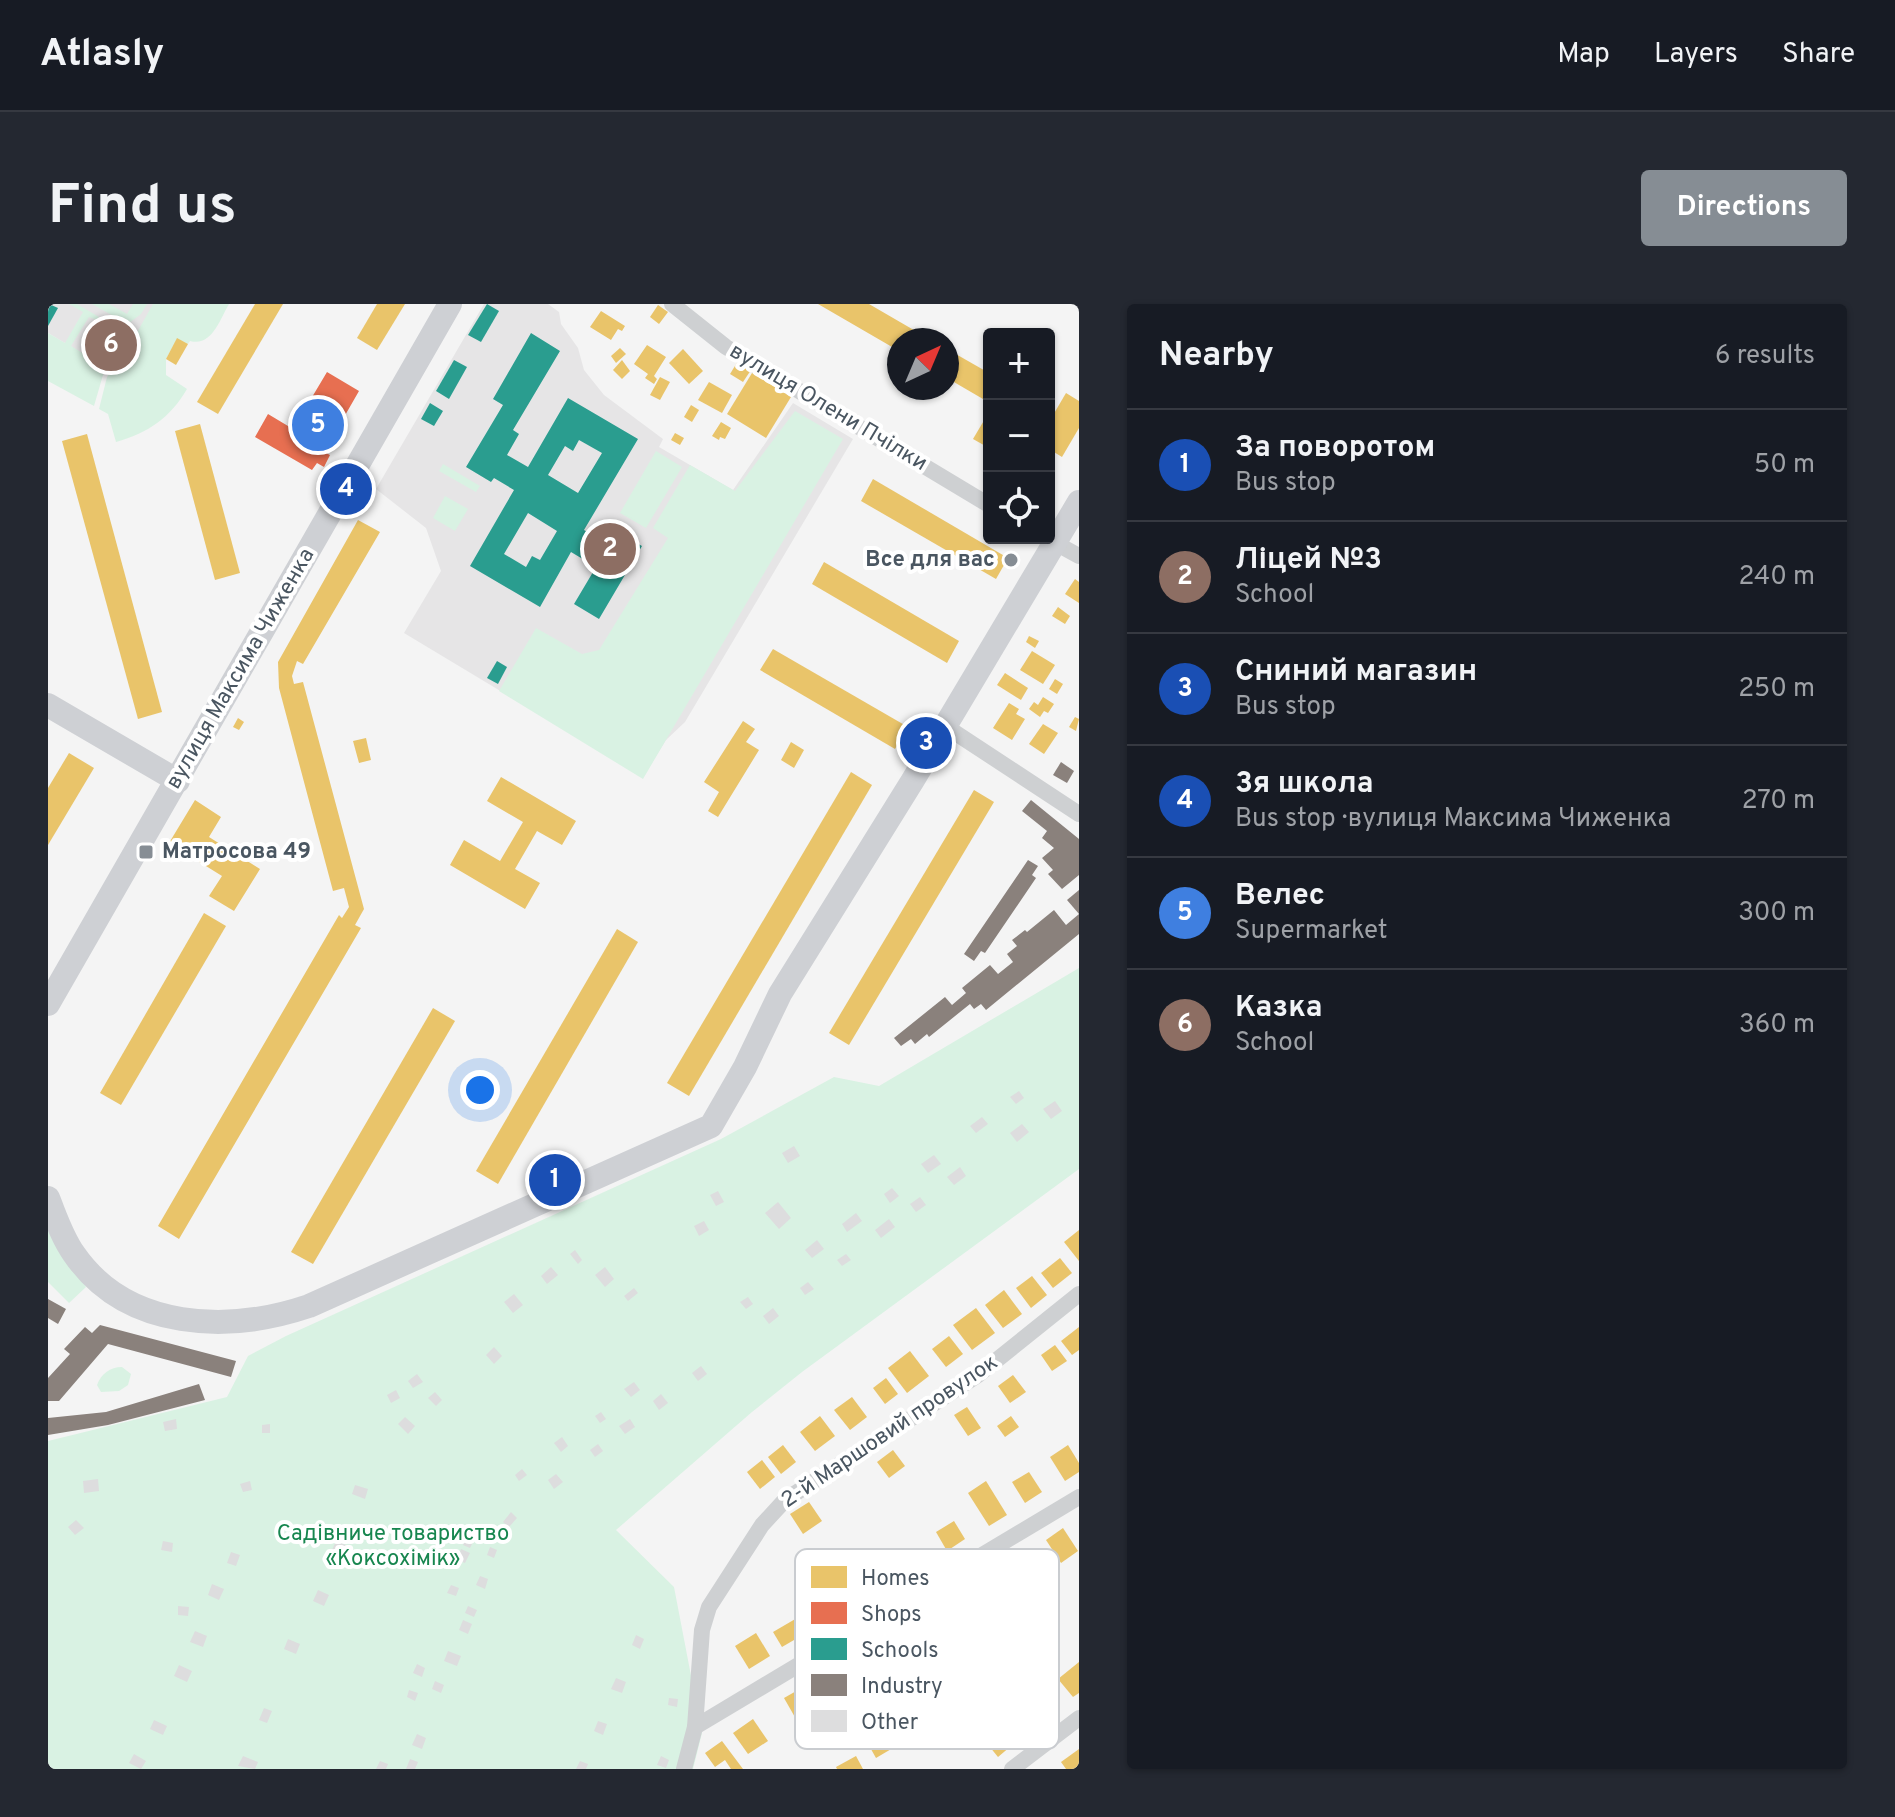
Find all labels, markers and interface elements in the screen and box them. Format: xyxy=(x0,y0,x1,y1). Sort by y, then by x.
text: Atlasly xyxy=(40,31,164,80)
text: Map xyxy=(1557,37,1610,73)
text: Layers xyxy=(1654,37,1738,73)
text: Share xyxy=(1782,37,1855,73)
button: Directions xyxy=(1641,170,1847,246)
text: Find us xyxy=(48,173,237,243)
pin: 6 xyxy=(85,315,137,375)
north arrow xyxy=(887,328,959,400)
map controls xyxy=(983,328,1055,544)
button: + xyxy=(983,328,1055,400)
text: Nearby xyxy=(1159,335,1274,378)
street label: вулиця Олени Пчілки xyxy=(724,338,932,478)
text: 6 results xyxy=(1715,340,1815,373)
pin: 5 xyxy=(292,395,344,455)
button: − xyxy=(983,400,1055,472)
text: За поворотом xyxy=(1235,430,1435,467)
text: 1 xyxy=(1180,449,1190,482)
text: 50 m xyxy=(1754,449,1815,482)
pin: 4 xyxy=(320,459,372,519)
text: Bus stop xyxy=(1235,467,1336,500)
button: locate xyxy=(983,472,1055,544)
pin: 2 xyxy=(584,519,636,579)
text: Ліцей №3 xyxy=(1235,542,1382,579)
street label: вулиця Максима Чиженка xyxy=(161,544,321,794)
place label: Все для вас xyxy=(865,547,995,574)
marker: Все для вас xyxy=(1002,551,1020,569)
text: 2 xyxy=(1177,561,1193,594)
text: 240 m xyxy=(1738,561,1815,594)
text: School xyxy=(1235,579,1314,612)
text: Сниний магазин xyxy=(1235,654,1477,691)
text: 3 xyxy=(1177,673,1193,706)
text: 250 m xyxy=(1738,673,1815,706)
text: Bus stop xyxy=(1235,691,1336,724)
pin: 3 xyxy=(900,713,952,773)
text: 3я школа xyxy=(1235,766,1373,803)
text: 4 xyxy=(1177,785,1193,818)
text: 270 m xyxy=(1742,785,1815,818)
text: Bus stop · вулиця Максима Чиженка xyxy=(1235,803,1671,836)
place label: Матросова 49 xyxy=(162,839,311,866)
marker: Матросова 49 xyxy=(137,843,155,861)
text: Велес xyxy=(1235,878,1325,915)
text: 5 xyxy=(1177,897,1193,930)
text: 300 m xyxy=(1738,897,1815,930)
text: Supermarket xyxy=(1235,915,1387,948)
text: Казка xyxy=(1235,990,1322,1027)
text: 6 xyxy=(1177,1009,1193,1042)
text: 360 m xyxy=(1739,1009,1815,1042)
text: School xyxy=(1235,1027,1314,1060)
your location xyxy=(460,1070,500,1110)
pin: 1 xyxy=(529,1150,581,1210)
street label: 2-й Маршовий провулок xyxy=(777,1349,1003,1515)
park label: Садівниче товариство «Коксохімік» xyxy=(277,1521,509,1573)
legend xyxy=(795,1549,1059,1749)
text: Homes xyxy=(861,1566,930,1593)
text: Shops xyxy=(861,1602,922,1629)
text: Schools xyxy=(861,1638,938,1665)
text: Industry xyxy=(861,1674,943,1701)
text: Other xyxy=(861,1710,919,1737)

